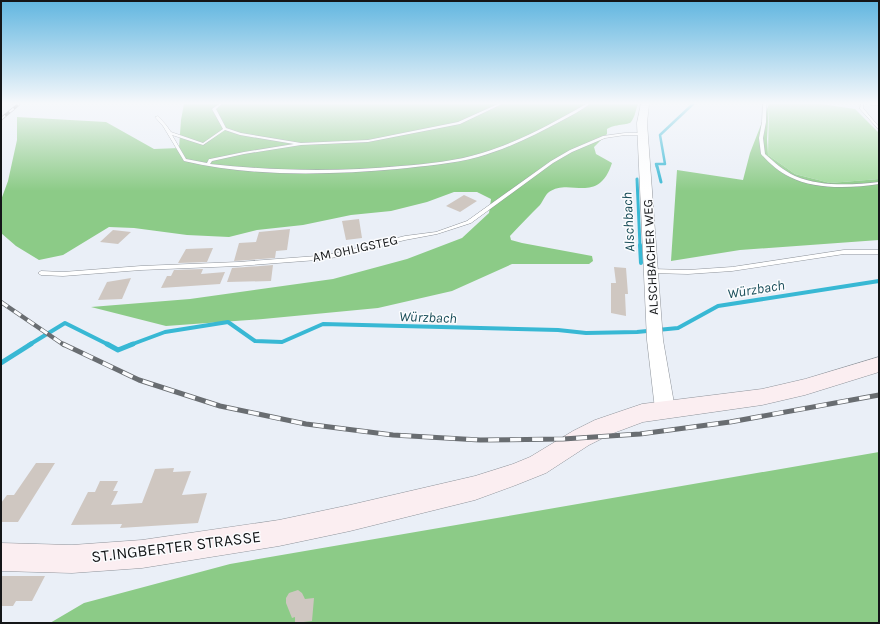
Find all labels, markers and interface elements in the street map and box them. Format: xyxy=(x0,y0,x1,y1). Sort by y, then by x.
water label: Alschbach xyxy=(618,192,639,252)
street label: ALSCHBACHER WEG xyxy=(640,199,661,315)
street label: AM OHLIGSTEG xyxy=(311,232,399,265)
water label: Würzbach xyxy=(726,277,786,302)
water label: Würzbach xyxy=(399,308,457,327)
street label: ST.INGBERTER STRASSE xyxy=(90,527,262,566)

